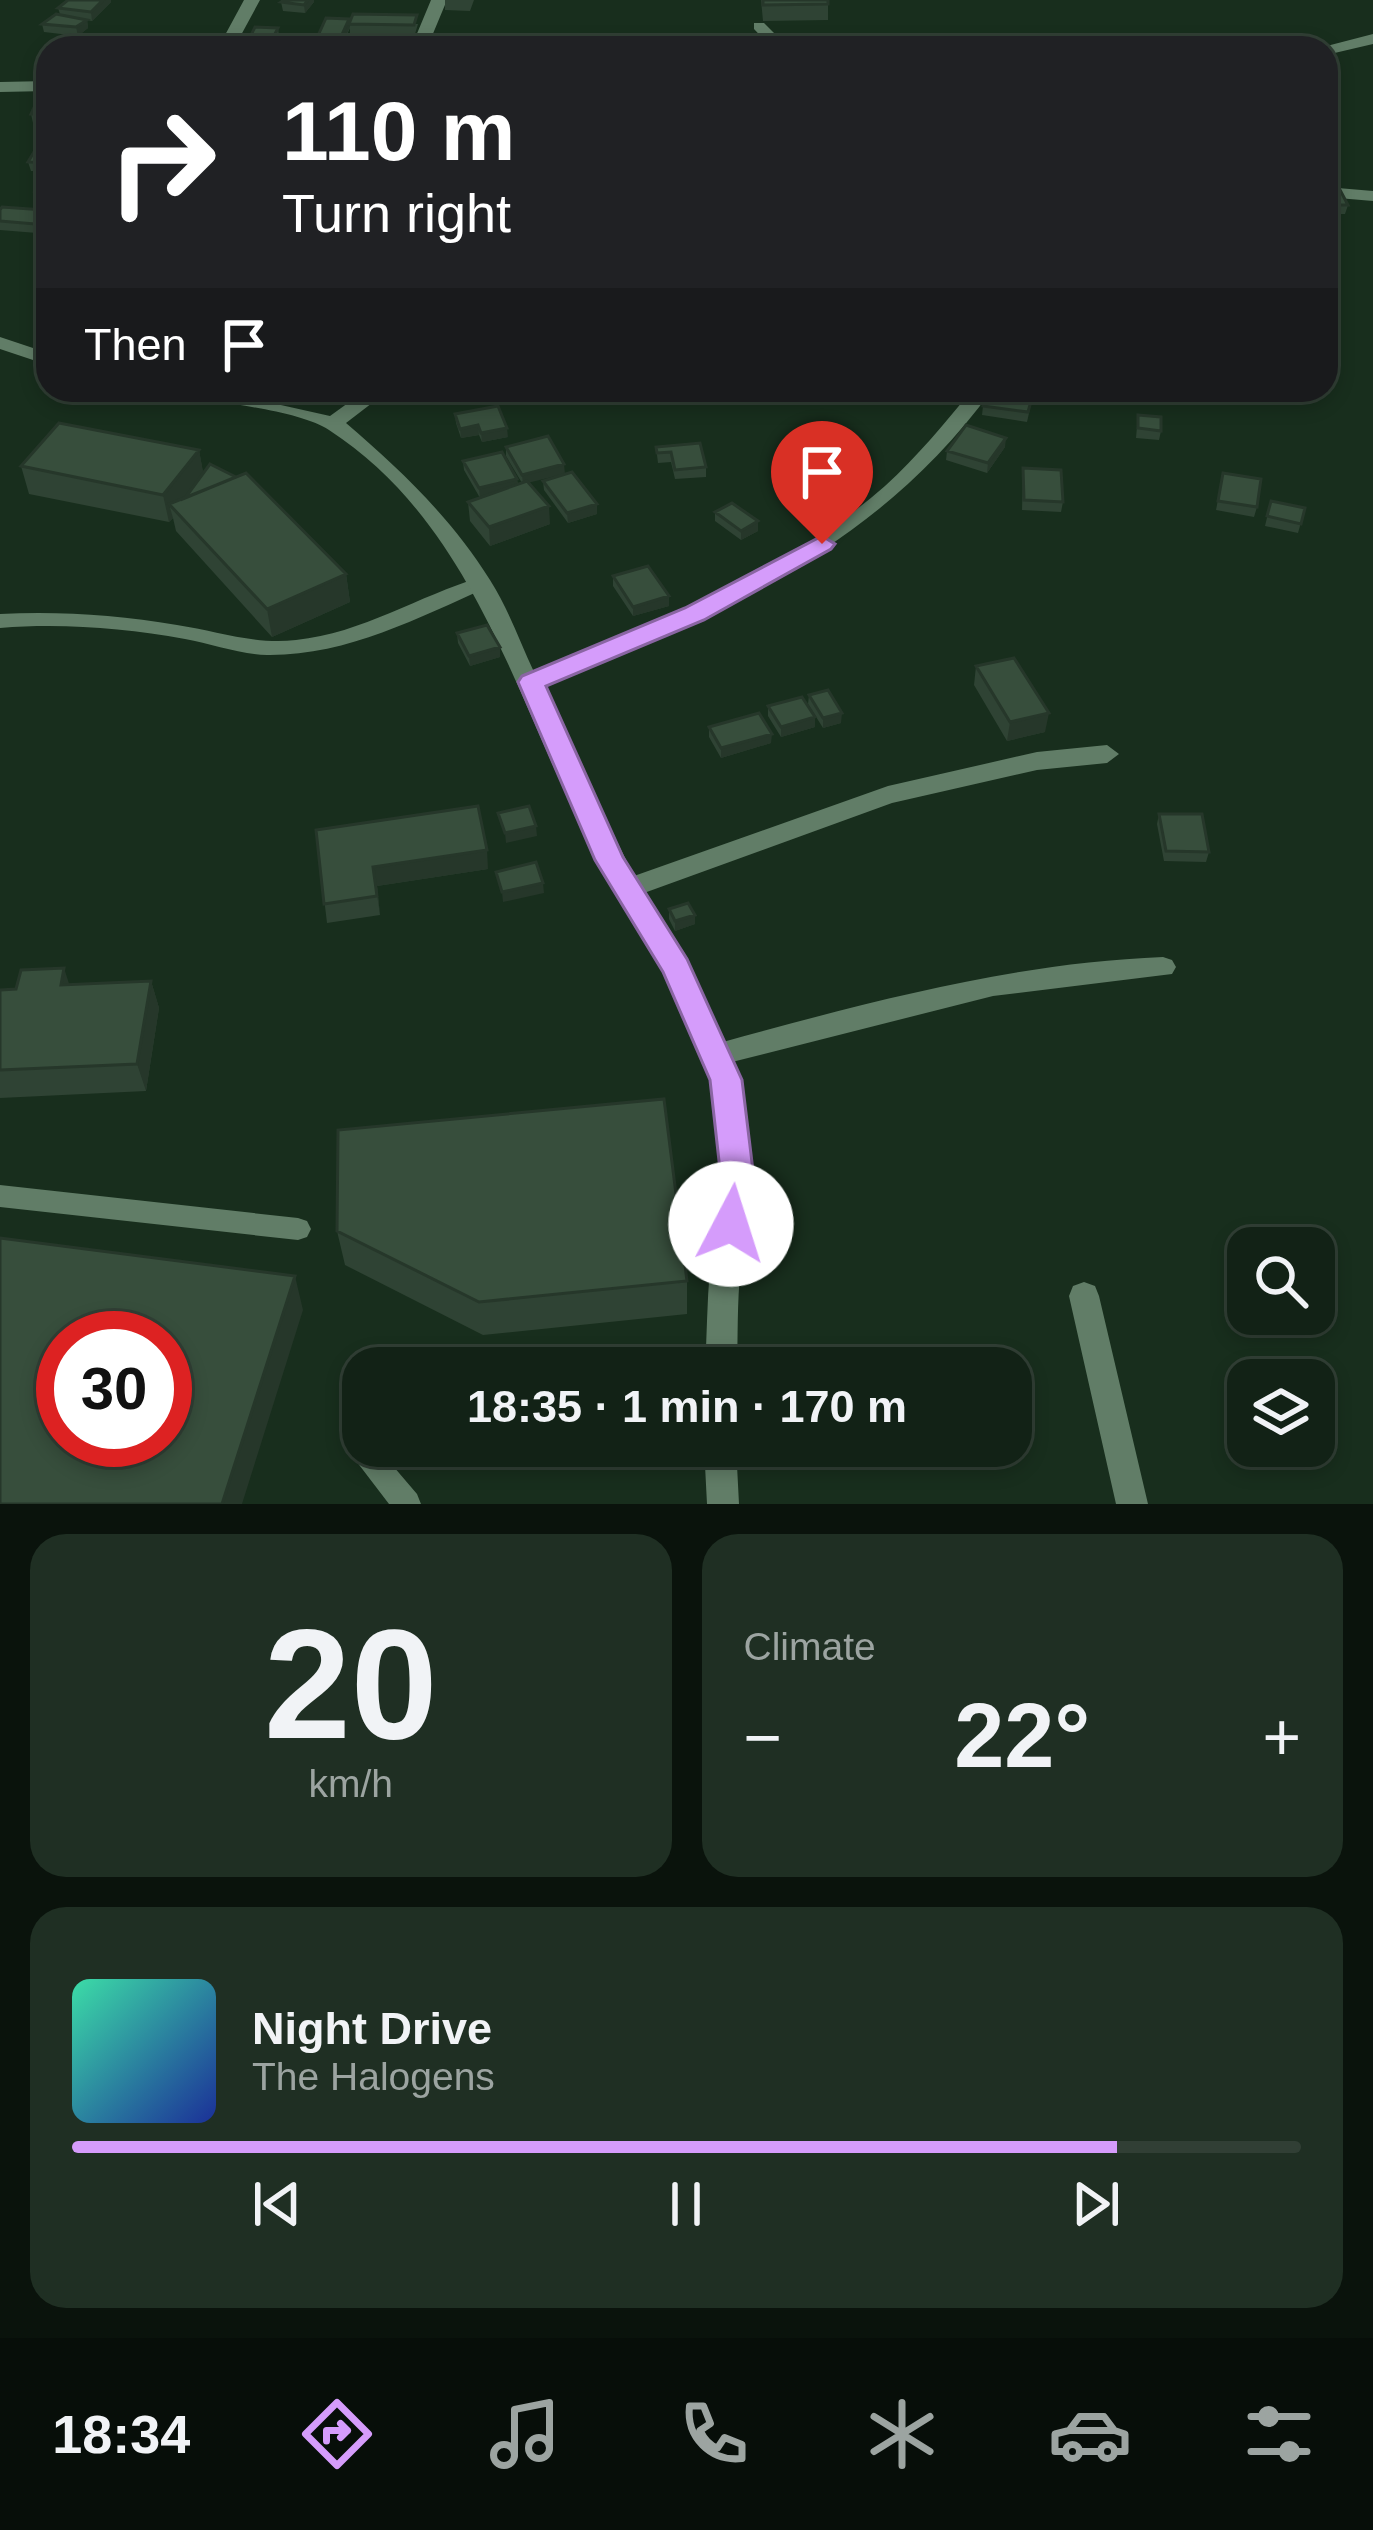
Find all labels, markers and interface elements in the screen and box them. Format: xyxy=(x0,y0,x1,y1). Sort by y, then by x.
icon: right xyxy=(84,84,240,240)
text: 110 m xyxy=(282,84,516,178)
text: Turn right xyxy=(282,183,511,243)
icon: arrive xyxy=(211,312,277,378)
text: Then xyxy=(84,319,187,370)
pin xyxy=(771,421,873,544)
icon: arrive xyxy=(789,439,855,505)
position arrow xyxy=(668,1161,794,1287)
map controls xyxy=(1227,1227,1335,1467)
button: search xyxy=(1227,1227,1335,1335)
speed limit sign: 30 xyxy=(36,1311,192,1467)
button: layers xyxy=(1227,1359,1335,1467)
text: 18:35 · 1 min · 170 m xyxy=(467,1381,907,1432)
text: 20 xyxy=(264,1597,438,1771)
text: Climate xyxy=(744,1625,876,1668)
text: 22° xyxy=(954,1686,1090,1786)
text: − xyxy=(744,1700,782,1774)
text: + xyxy=(1262,1700,1301,1774)
text: km/h xyxy=(308,1762,393,1805)
text: Night Drive xyxy=(252,2003,492,2054)
text: The Halogens xyxy=(252,2055,495,2098)
icon: previous xyxy=(244,2171,310,2237)
icon: pause xyxy=(653,2171,719,2237)
icon: next xyxy=(1063,2171,1129,2237)
icon: directions xyxy=(295,2392,379,2476)
icon: music xyxy=(483,2392,567,2476)
icon: phone xyxy=(672,2392,756,2476)
icon: climate xyxy=(860,2392,944,2476)
icon: car xyxy=(1048,2392,1132,2476)
icon: filters xyxy=(1237,2392,1321,2476)
text: 18:34 xyxy=(52,2404,190,2464)

